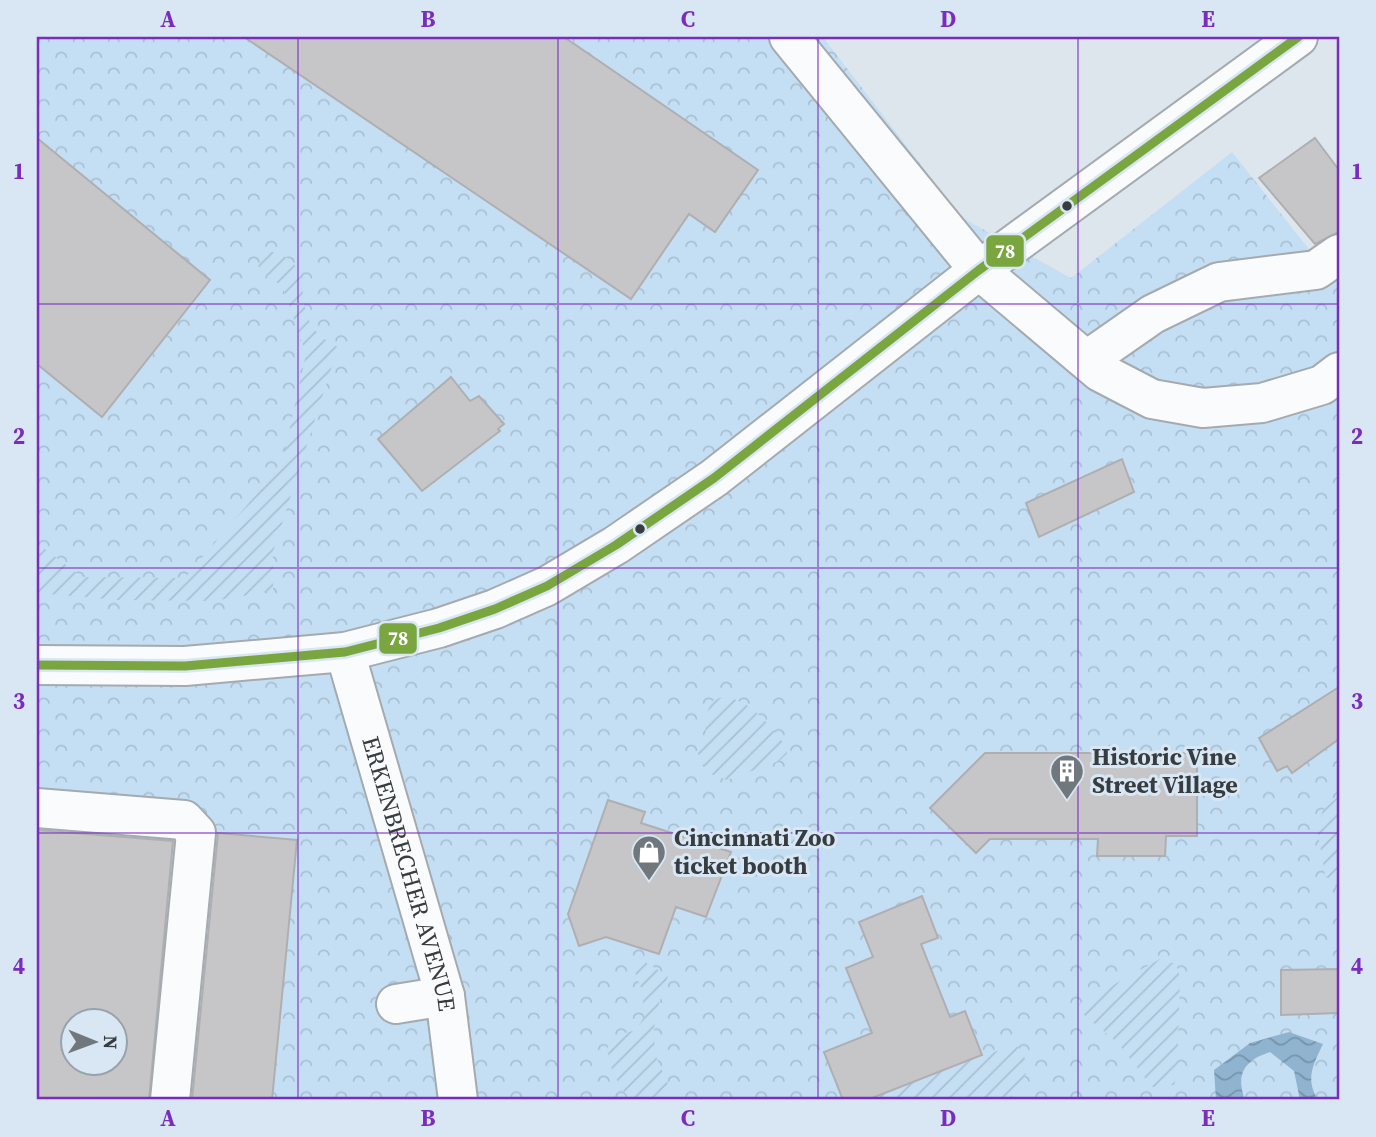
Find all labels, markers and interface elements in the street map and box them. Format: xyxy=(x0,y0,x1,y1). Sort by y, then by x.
text: A xyxy=(160,3,176,35)
text: B xyxy=(421,3,436,35)
text: C xyxy=(681,3,695,35)
text: D xyxy=(940,3,956,35)
text: E xyxy=(1201,3,1215,35)
text: 1 xyxy=(13,155,25,187)
text: 1 xyxy=(1351,155,1363,187)
unlabelled marker xyxy=(1060,199,1074,213)
line badge: 78 xyxy=(985,234,1025,268)
text: 78 xyxy=(995,238,1015,264)
text: 2 xyxy=(13,420,25,452)
text: 2 xyxy=(1351,420,1363,452)
unlabelled marker xyxy=(633,522,647,536)
line badge: 78 xyxy=(378,622,418,655)
text: 78 xyxy=(388,625,408,651)
text: 3 xyxy=(13,685,25,717)
text: 3 xyxy=(1351,685,1363,717)
street label: ERKENBRECHER AVENUE xyxy=(354,732,464,1013)
place label: Historic Vine Street Village xyxy=(1092,740,1238,801)
building icon: Historic Vine Street Village xyxy=(1048,752,1086,801)
place label: Cincinnati Zoo ticket booth xyxy=(674,821,835,882)
shop icon: Cincinnati Zoo ticket booth xyxy=(630,833,668,882)
text: 4 xyxy=(13,950,25,982)
text: 4 xyxy=(1351,950,1363,982)
north arrow xyxy=(60,1007,130,1078)
text: N xyxy=(98,1035,124,1050)
text: A xyxy=(160,1102,176,1134)
text: B xyxy=(421,1102,436,1134)
text: C xyxy=(681,1102,695,1134)
text: D xyxy=(940,1102,956,1134)
text: E xyxy=(1201,1102,1215,1134)

